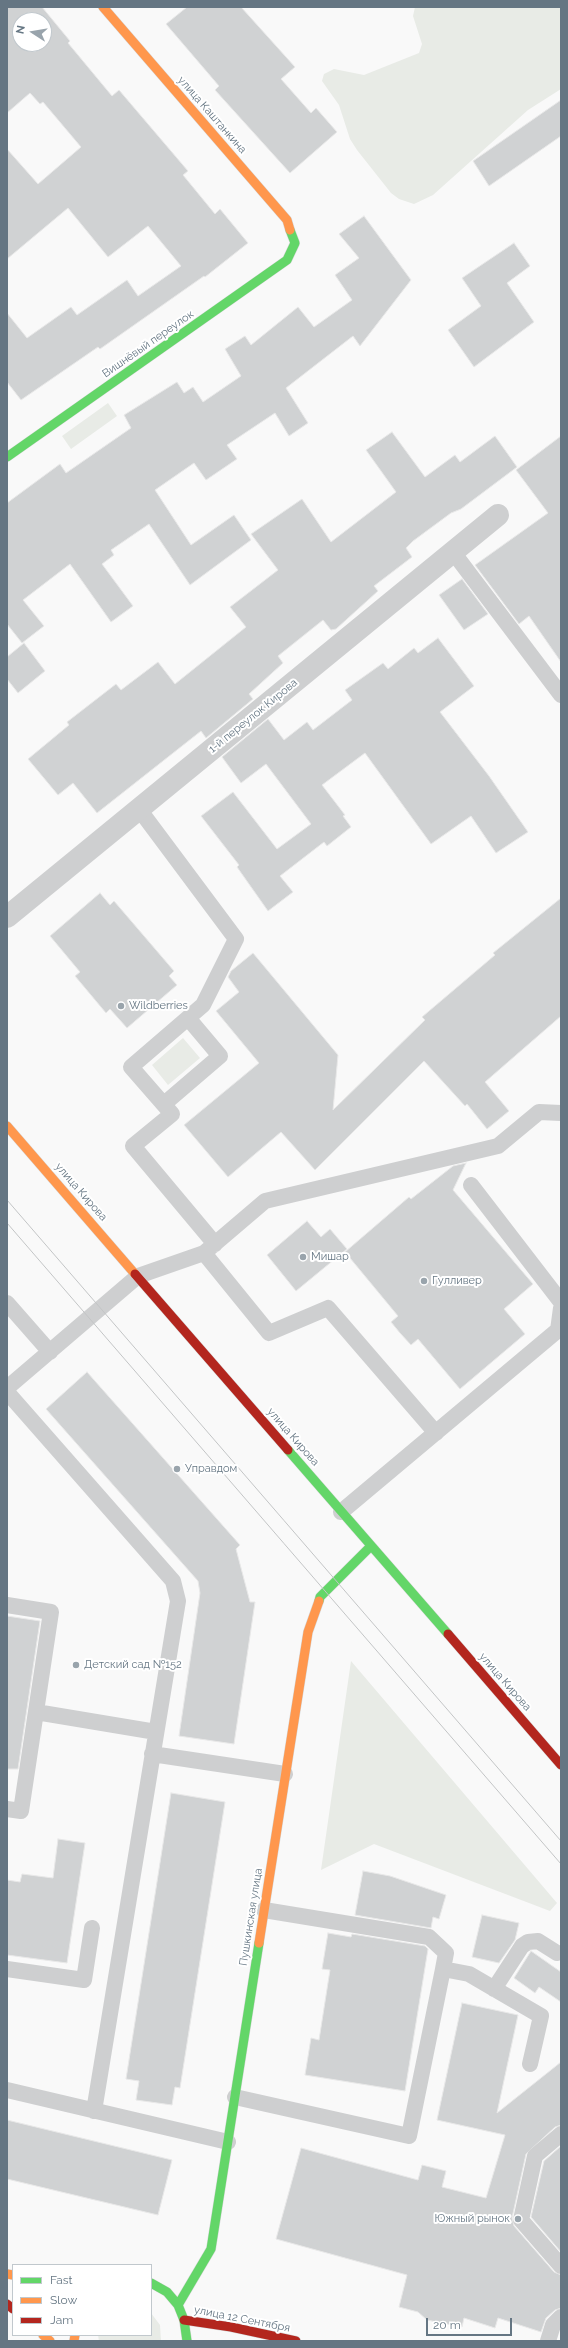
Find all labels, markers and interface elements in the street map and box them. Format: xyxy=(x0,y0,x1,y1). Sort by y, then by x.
north arrow xyxy=(12,12,52,52)
text: N xyxy=(14,24,28,35)
street label: улица Каштанкина xyxy=(175,74,249,156)
street label: Вишнёвый переулок xyxy=(100,307,196,381)
street label: 1-й переулок Кирова xyxy=(206,676,300,756)
place label: Wildberries xyxy=(129,999,188,1013)
marker: Wildberries xyxy=(116,1001,126,1011)
street label: улица Кирова xyxy=(52,1160,110,1224)
place label: Мишар xyxy=(311,1250,349,1264)
marker: Мишар xyxy=(298,1252,308,1262)
place label: Гулливер xyxy=(432,1274,482,1288)
marker: Гулливер xyxy=(419,1276,429,1286)
street label: улица Кирова xyxy=(264,1405,322,1469)
place label: Управдом xyxy=(185,1462,237,1476)
marker: Управдом xyxy=(172,1464,182,1474)
street label: улица Кирова xyxy=(476,1650,534,1714)
place label: Детский сад №152 xyxy=(84,1658,182,1672)
marker: Детский сад №152 xyxy=(71,1660,81,1670)
street label: Пушкинская улица xyxy=(237,1867,265,1967)
place label: Южный рынок xyxy=(434,2212,510,2226)
marker: Южный рынок xyxy=(513,2214,523,2224)
legend xyxy=(12,2264,152,2336)
text: Fast xyxy=(50,2273,73,2287)
text: Slow xyxy=(50,2293,77,2307)
street label: улица 12 Сентября xyxy=(193,2303,291,2335)
scale bar xyxy=(428,2310,514,2336)
text: Jam xyxy=(50,2313,73,2327)
text: 20 m xyxy=(433,2318,461,2332)

